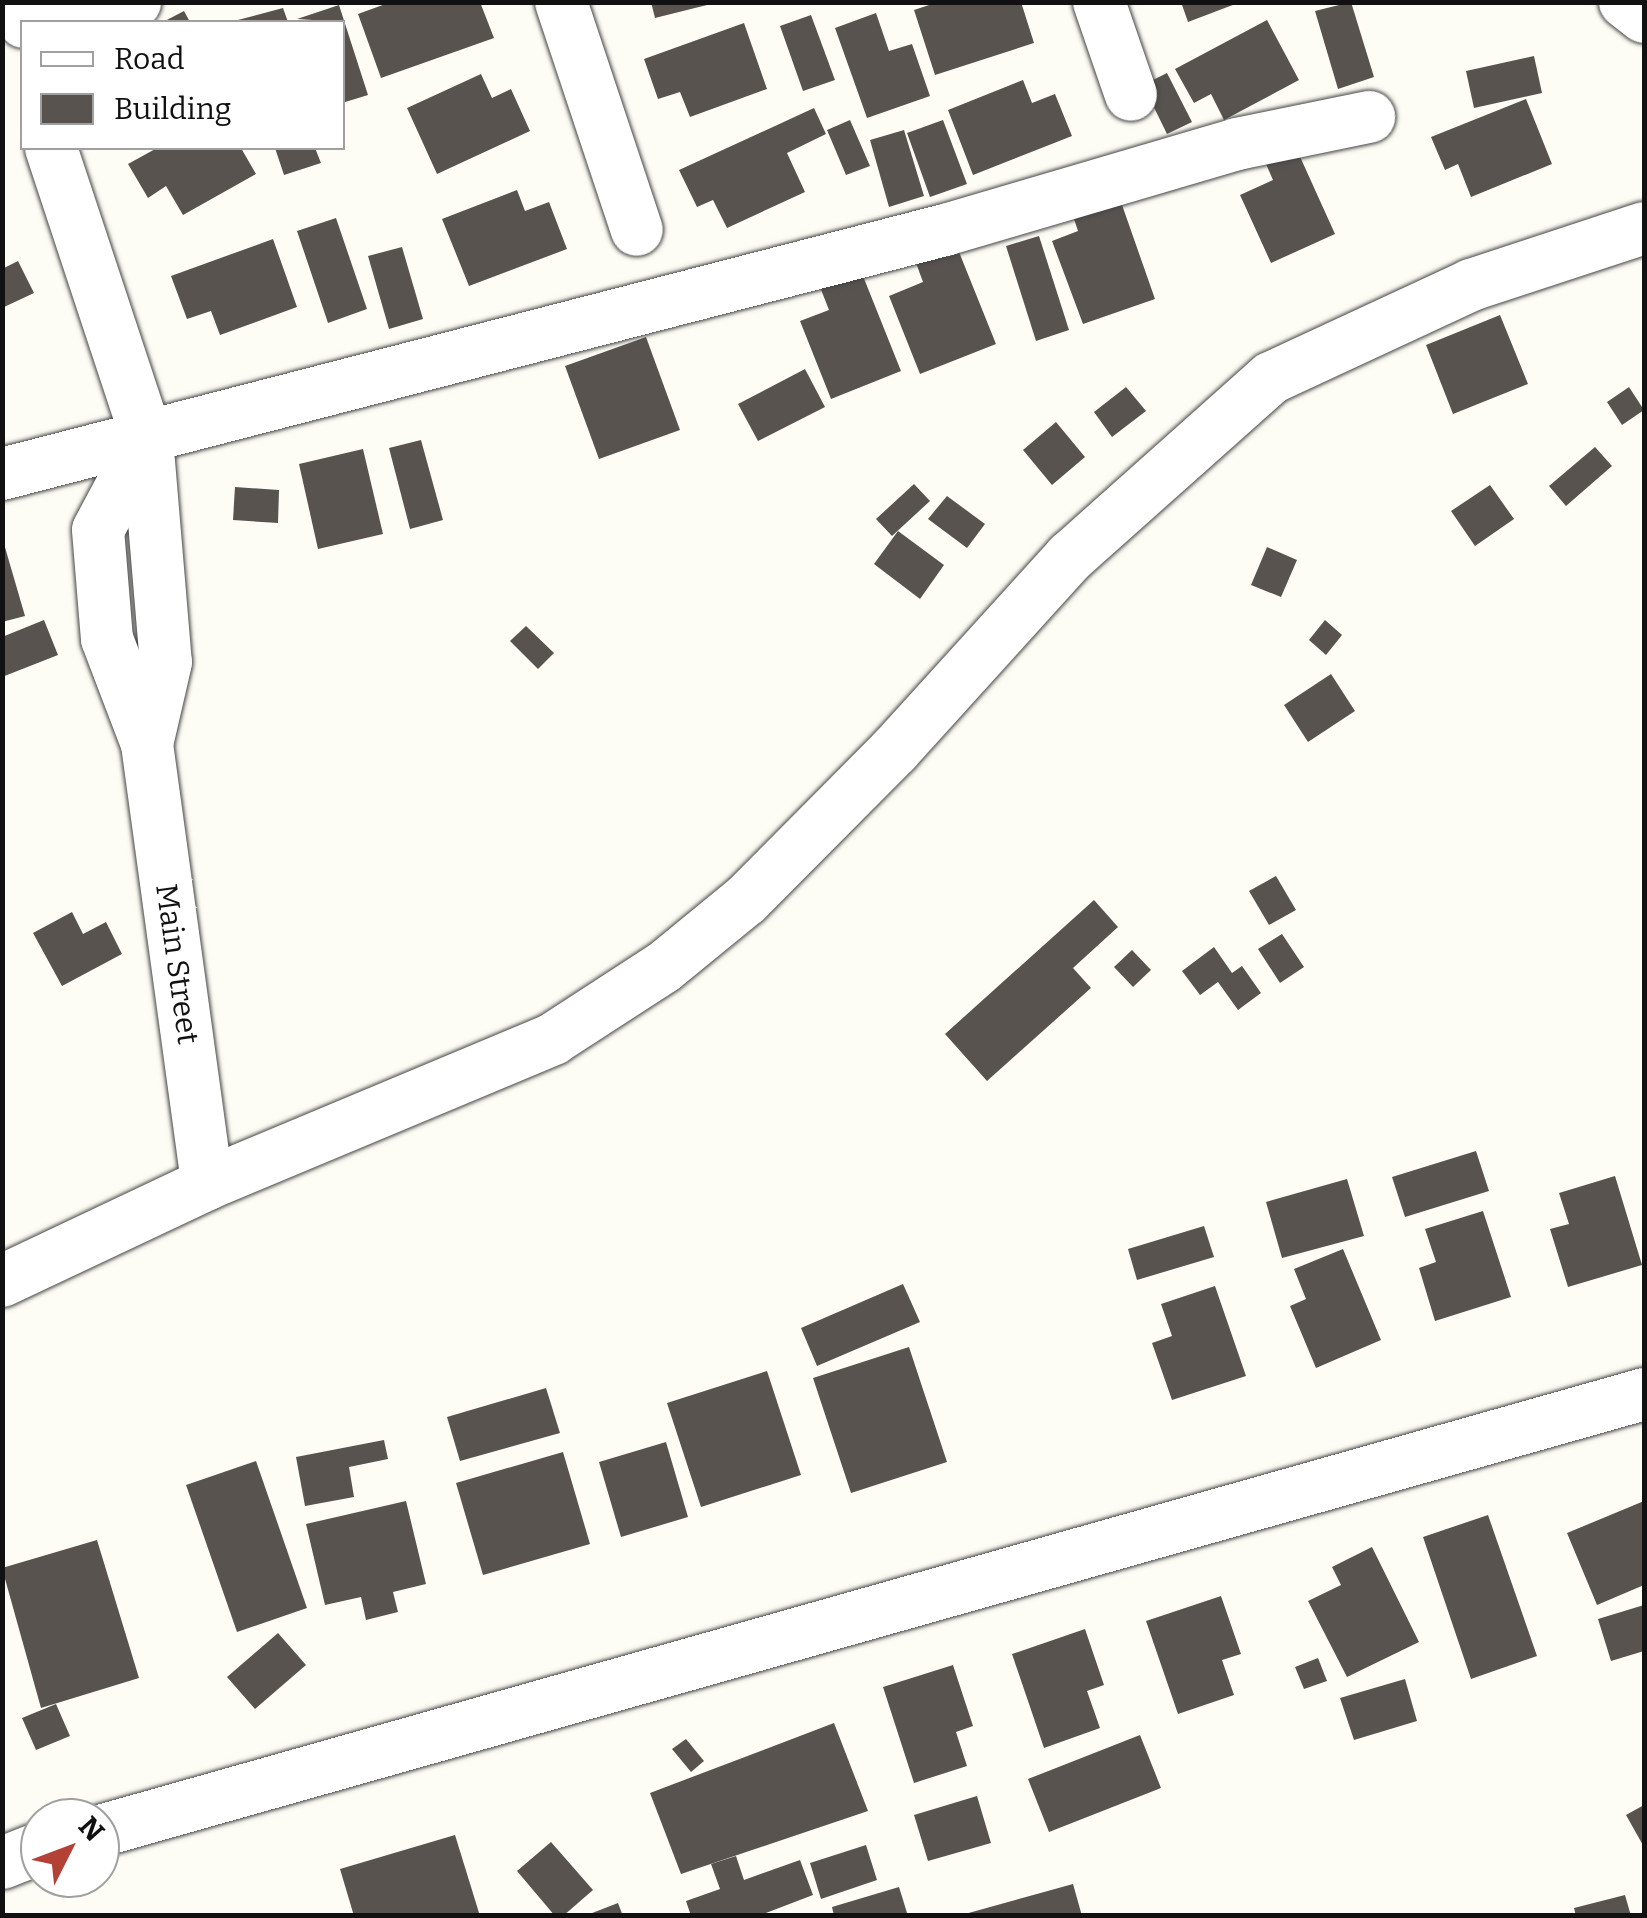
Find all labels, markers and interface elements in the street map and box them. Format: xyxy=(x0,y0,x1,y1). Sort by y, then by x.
legend xyxy=(20,20,345,150)
text: Road xyxy=(114,41,185,77)
text: Building xyxy=(114,91,232,127)
street label: Main Street xyxy=(148,882,206,1046)
north arrow xyxy=(20,1798,120,1898)
text: N xyxy=(72,1810,111,1848)

